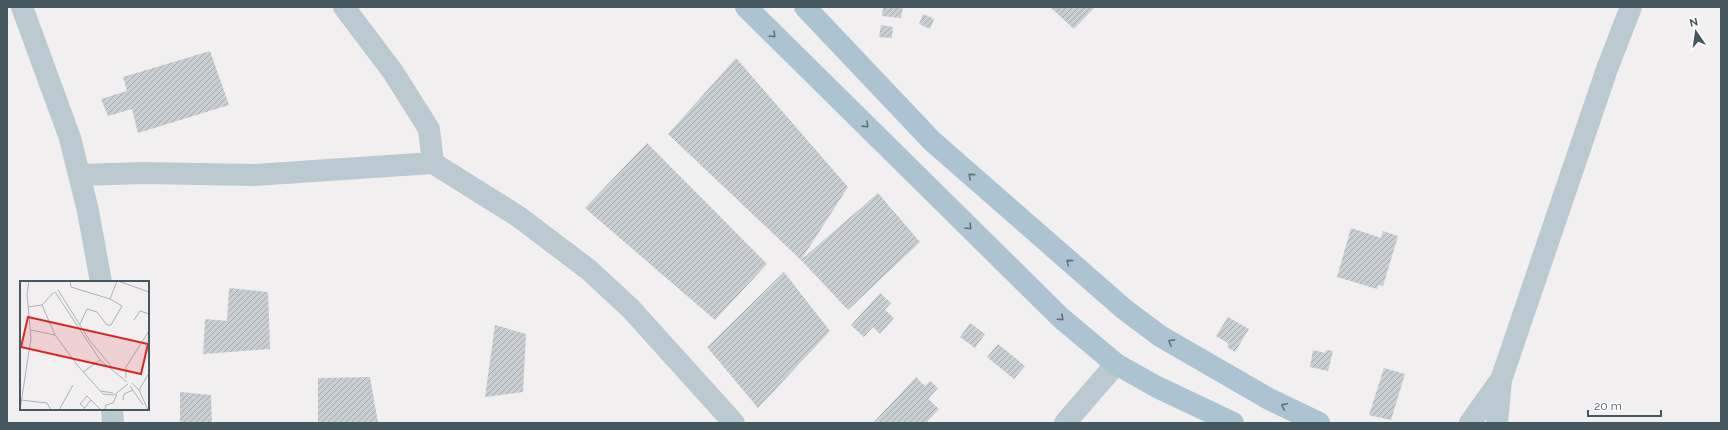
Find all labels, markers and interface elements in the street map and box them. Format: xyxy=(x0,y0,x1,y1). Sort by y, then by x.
north arrow xyxy=(1676,12,1716,52)
text: N xyxy=(1688,15,1699,30)
one-way arrow xyxy=(768,30,776,37)
one-way arrow xyxy=(861,121,869,128)
one-way arrow xyxy=(969,173,976,180)
one-way arrow xyxy=(964,222,972,230)
one-way arrow xyxy=(1066,259,1074,266)
inset map xyxy=(20,281,149,410)
one-way arrow xyxy=(1056,313,1064,321)
one-way arrow xyxy=(1168,340,1175,347)
scale bar xyxy=(1588,392,1661,418)
text: 20 m xyxy=(1594,399,1622,413)
one-way arrow xyxy=(1281,403,1288,411)

